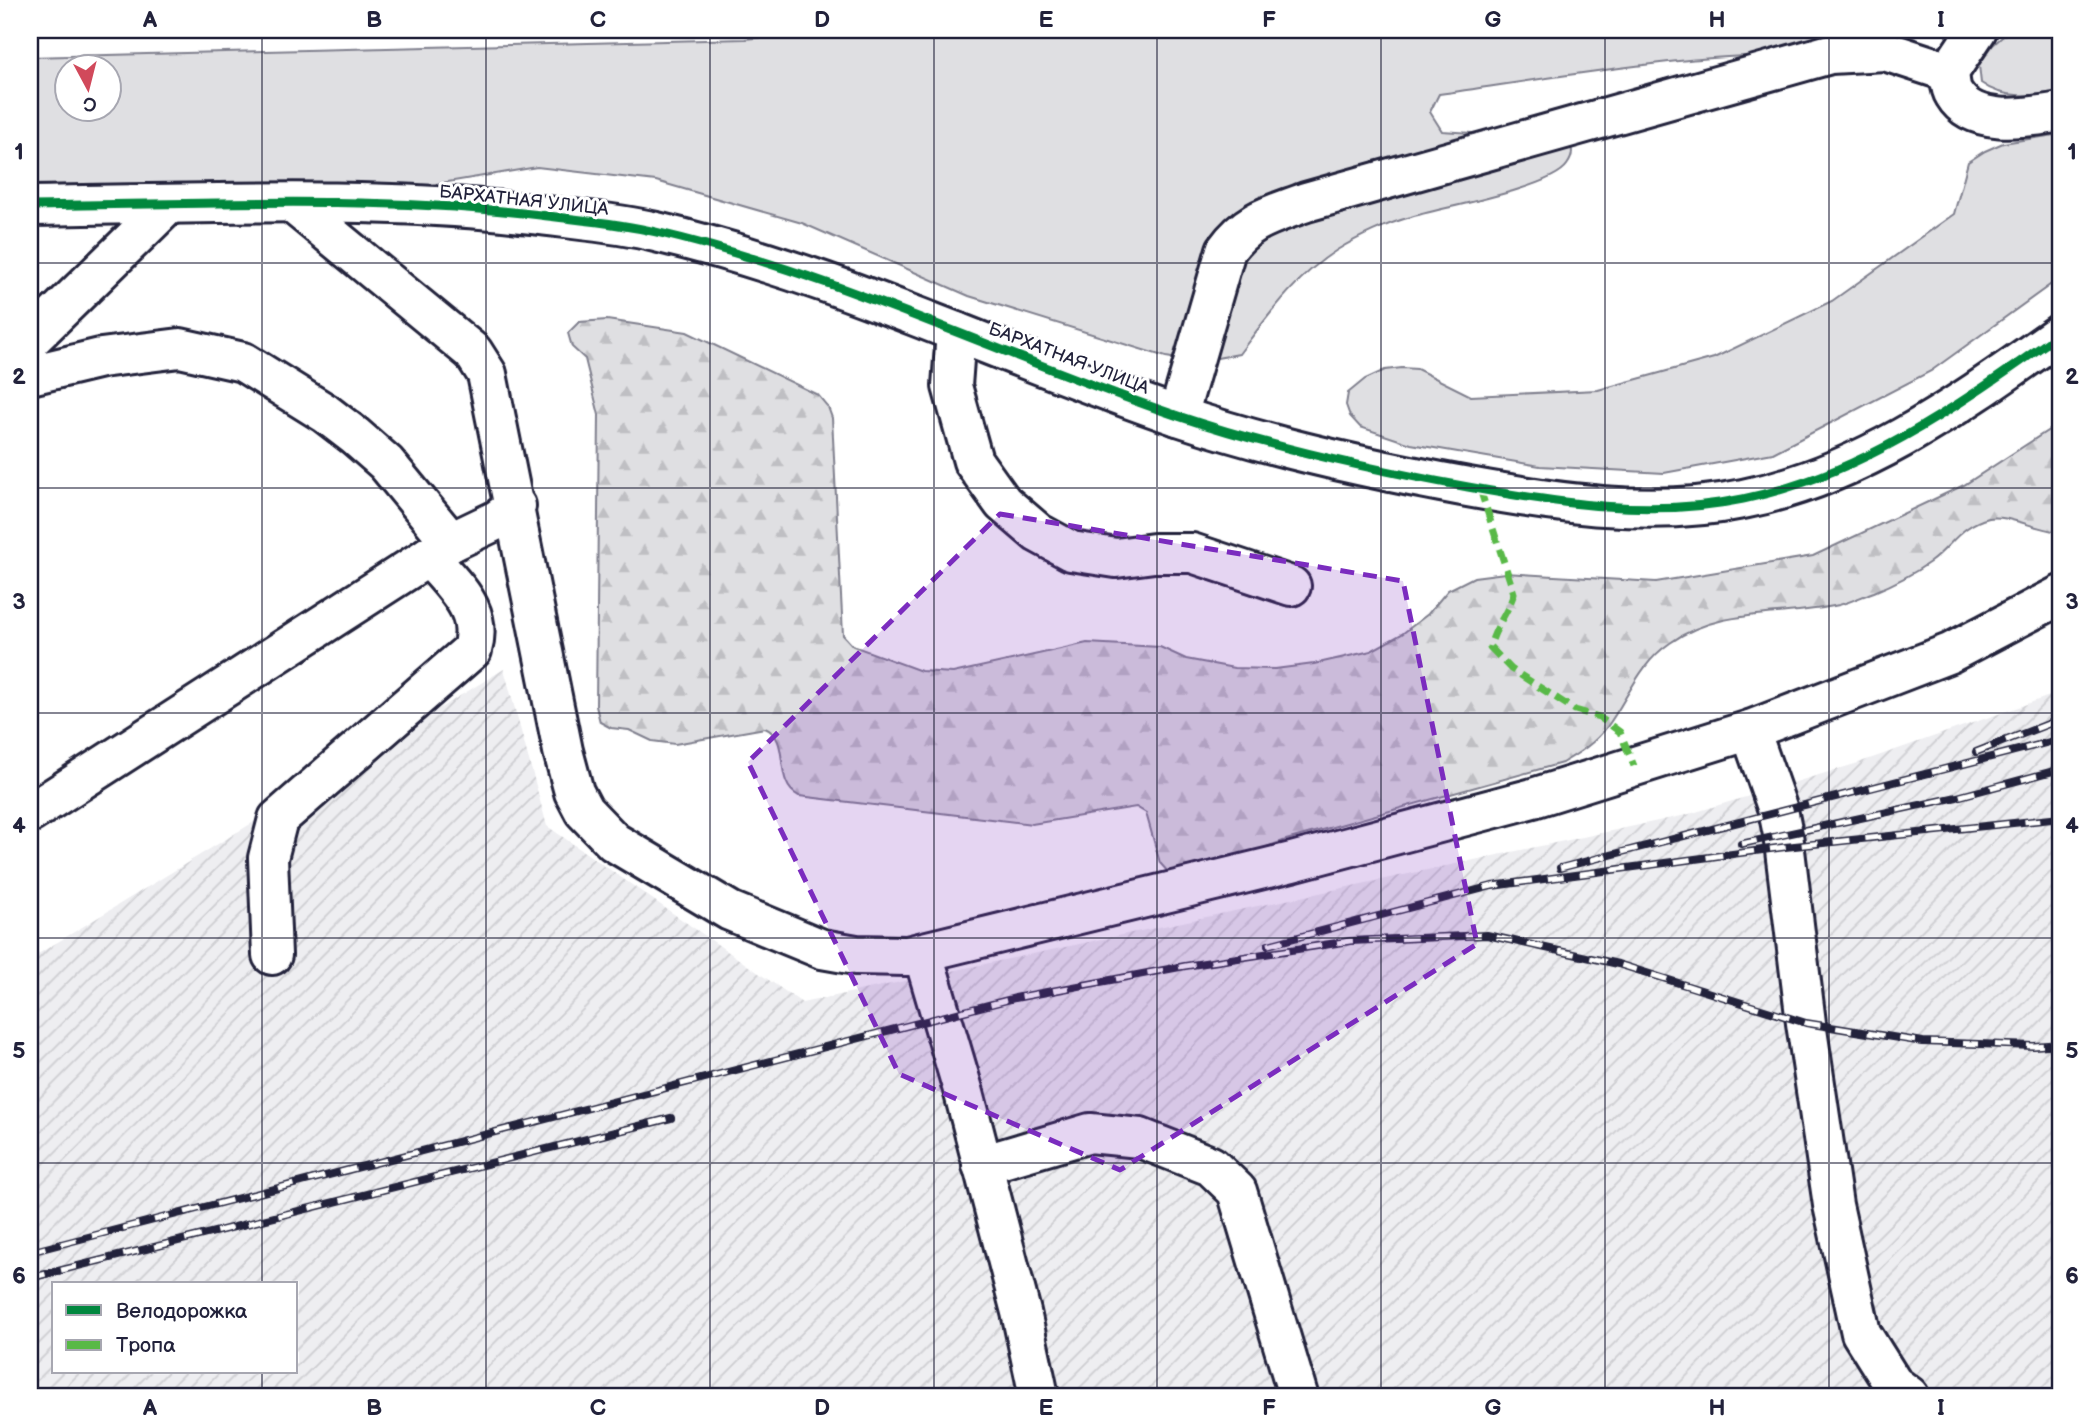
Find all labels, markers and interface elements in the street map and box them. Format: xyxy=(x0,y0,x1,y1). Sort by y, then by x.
text: A xyxy=(142,6,158,34)
text: B xyxy=(366,6,382,34)
text: C xyxy=(590,6,606,34)
text: D xyxy=(814,6,830,34)
text: E xyxy=(1039,6,1054,34)
text: F xyxy=(1262,6,1276,34)
text: G xyxy=(1485,6,1502,34)
text: H xyxy=(1708,6,1726,34)
text: I xyxy=(1937,6,1945,34)
north arrow xyxy=(52,52,122,122)
text: С xyxy=(82,91,98,116)
text: 1 xyxy=(14,138,24,166)
text: 1 xyxy=(2067,138,2077,166)
street label: БАРХАТНАЯ УЛИЦА xyxy=(438,181,610,220)
street label: БАРХАТНАЯ УЛИЦА xyxy=(986,318,1152,399)
text: 2 xyxy=(12,363,26,391)
text: 2 xyxy=(2065,363,2079,391)
text: 3 xyxy=(12,588,26,616)
text: 3 xyxy=(2065,588,2079,616)
text: 4 xyxy=(12,812,26,840)
text: 4 xyxy=(2065,812,2079,840)
text: 5 xyxy=(12,1037,26,1065)
text: 5 xyxy=(2065,1037,2079,1065)
text: 6 xyxy=(12,1262,26,1290)
text: 6 xyxy=(2065,1262,2079,1290)
legend xyxy=(52,1282,298,1374)
text: Велодорожка xyxy=(116,1299,248,1324)
text: Тропа xyxy=(116,1333,176,1358)
text: A xyxy=(142,1394,158,1422)
text: B xyxy=(366,1394,382,1422)
text: C xyxy=(590,1394,606,1422)
text: D xyxy=(814,1394,830,1422)
text: E xyxy=(1039,1394,1054,1422)
text: F xyxy=(1262,1394,1276,1422)
text: G xyxy=(1485,1394,1502,1422)
text: H xyxy=(1708,1394,1726,1422)
text: I xyxy=(1937,1394,1945,1422)

